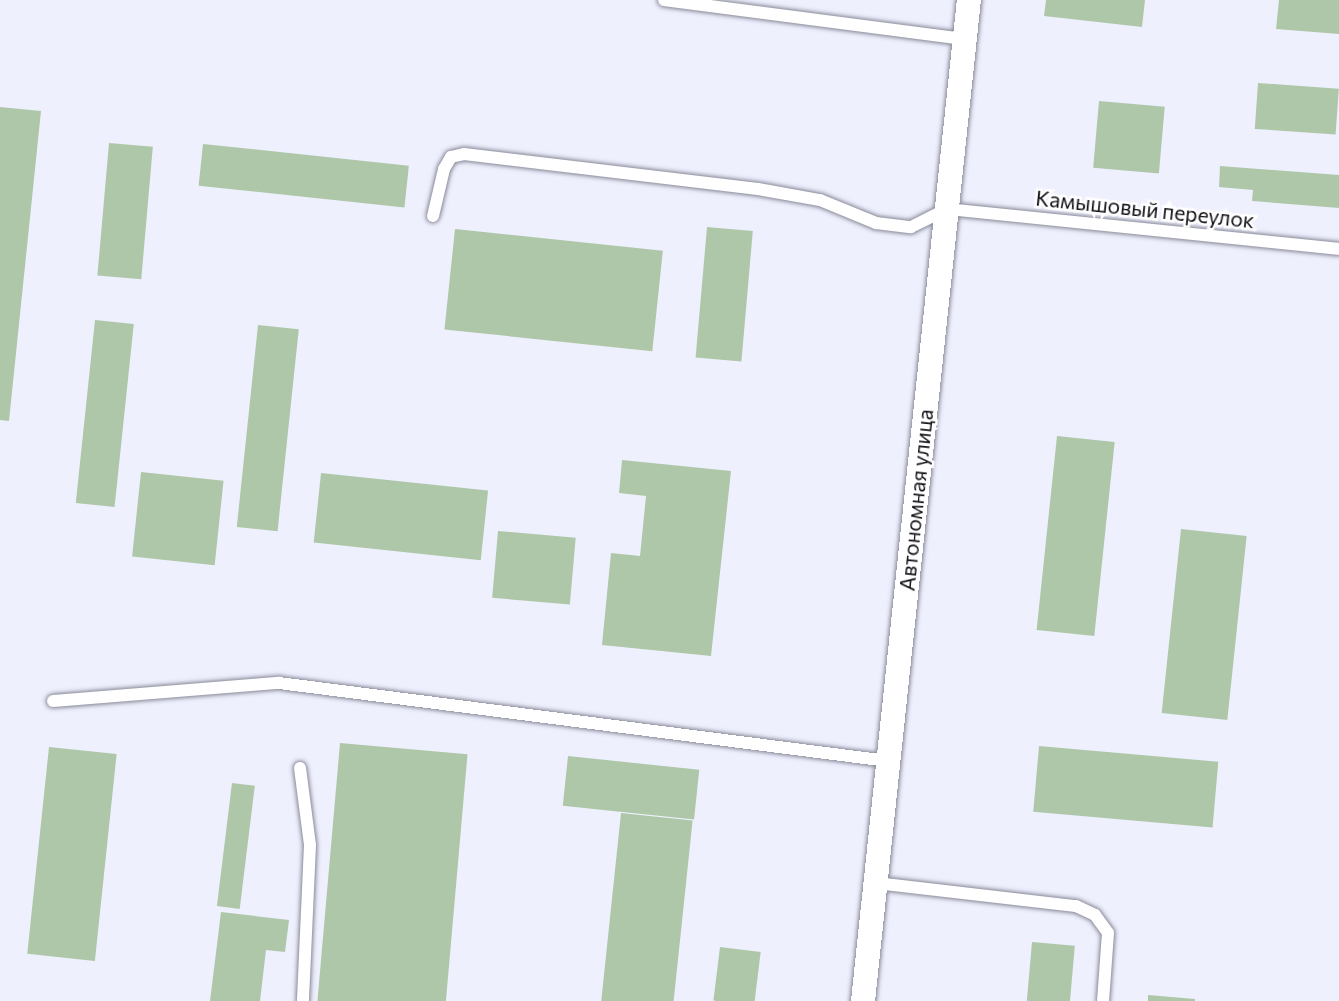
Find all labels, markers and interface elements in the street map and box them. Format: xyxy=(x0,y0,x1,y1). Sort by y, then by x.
street label: Камышовый переулок xyxy=(1034,185,1256,233)
street label: Автономная улица xyxy=(894,408,938,592)

